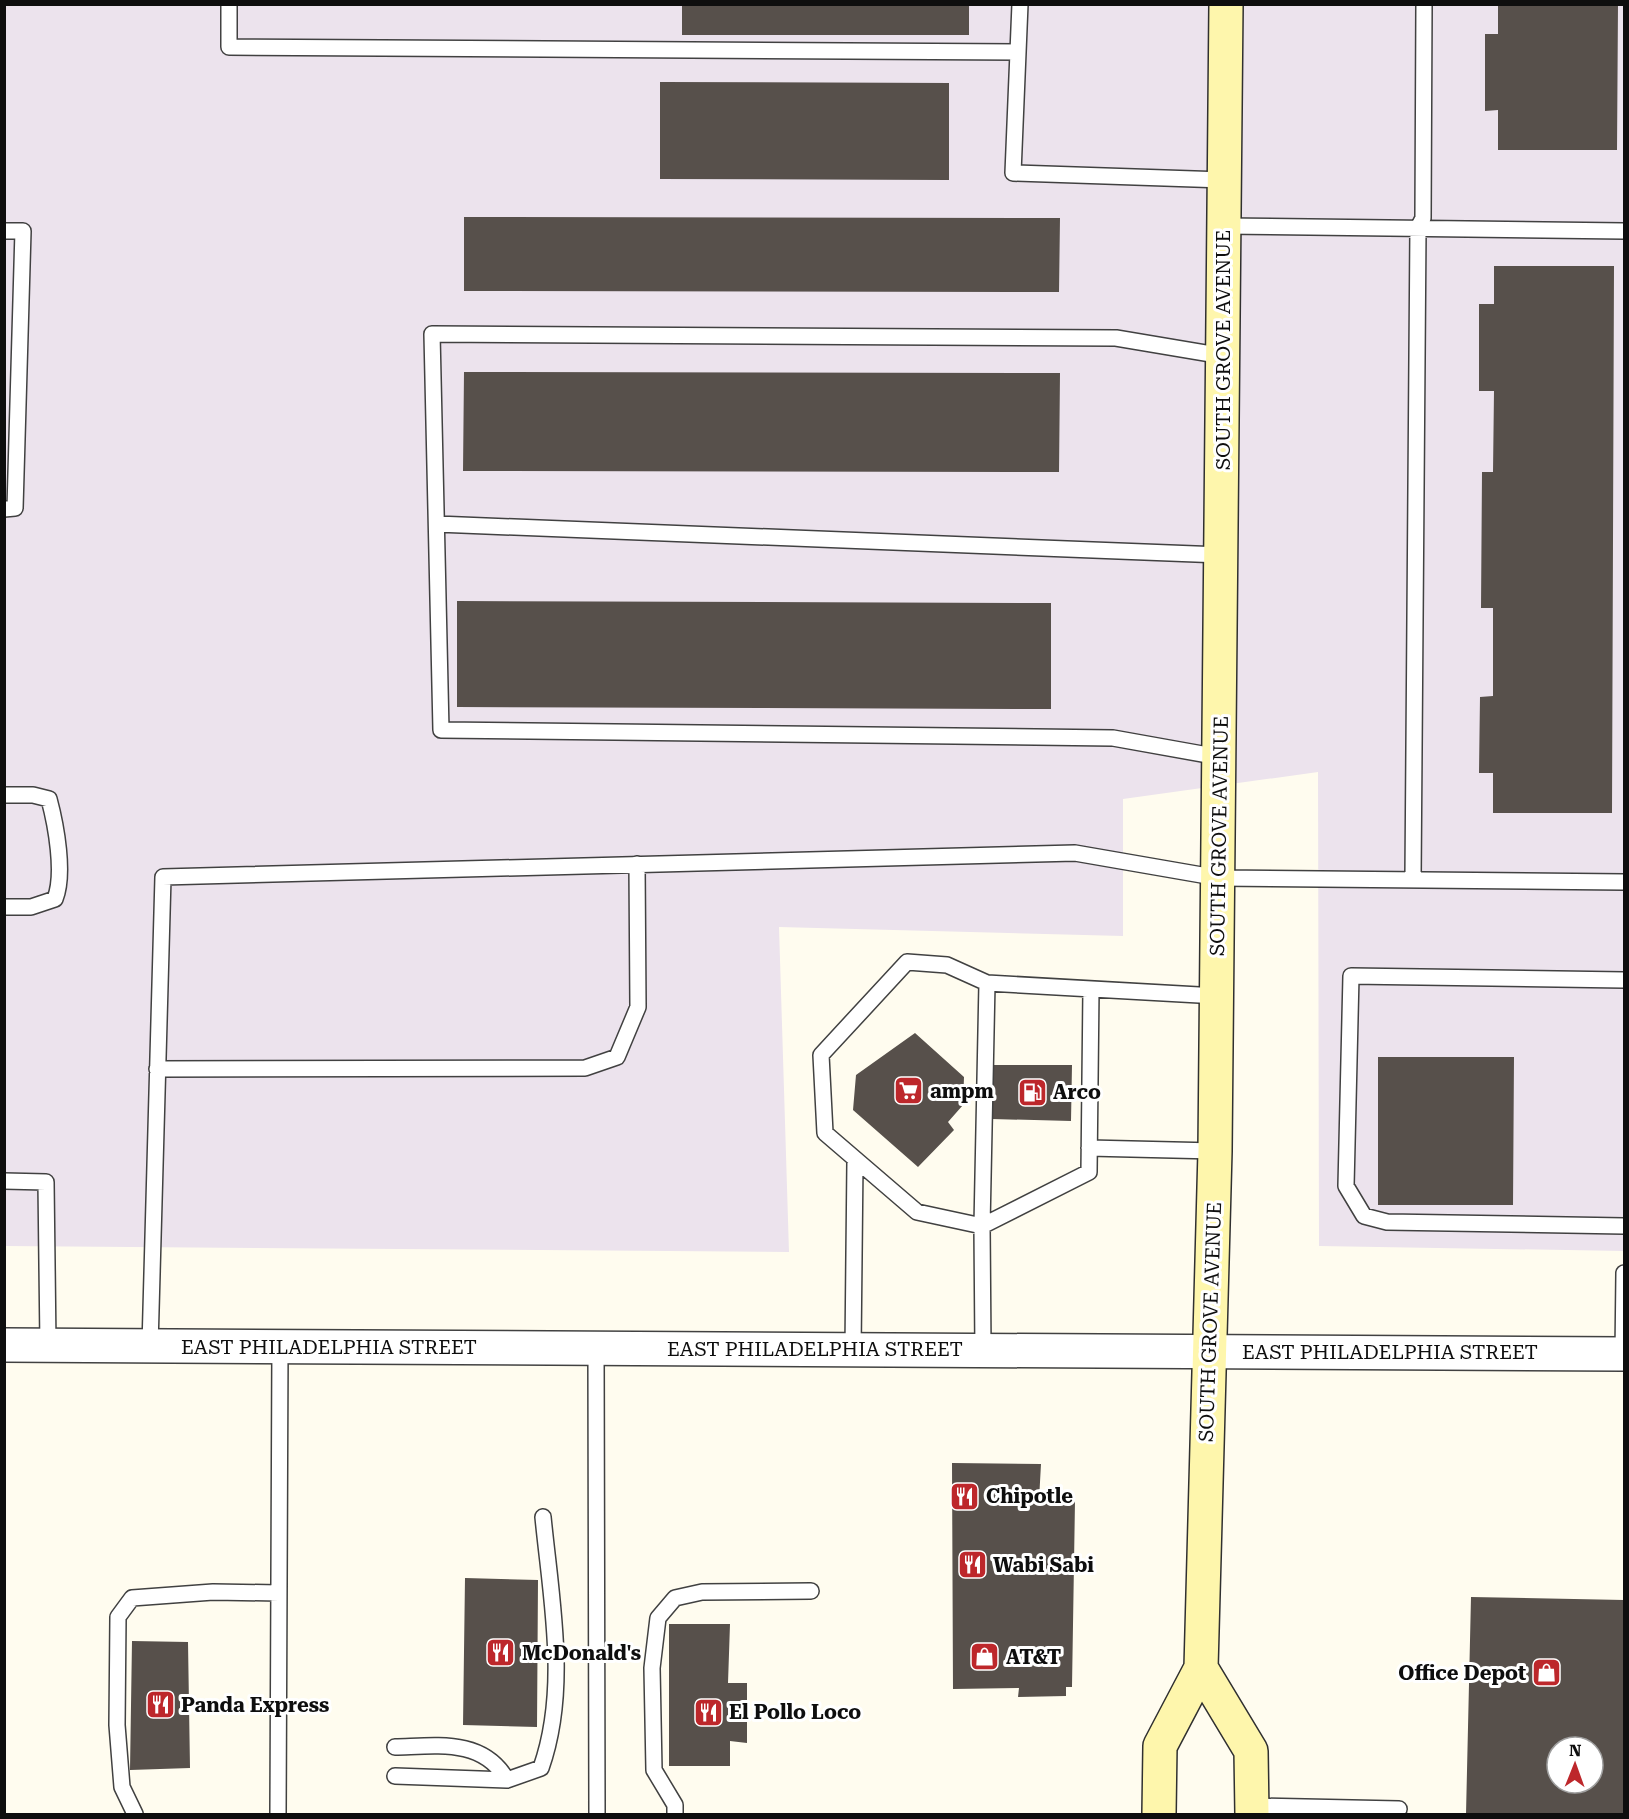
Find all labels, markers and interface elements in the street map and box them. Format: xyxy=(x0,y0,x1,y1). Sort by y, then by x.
street label: SOUTH GROVE AVENUE xyxy=(1211,230,1235,470)
street label: SOUTH GROVE AVENUE xyxy=(1205,716,1233,956)
supermarket icon: ampm xyxy=(893,1075,925,1107)
fuel station icon: Arco xyxy=(1016,1076,1048,1108)
place label: ampm xyxy=(930,1079,994,1103)
place label: Arco xyxy=(1053,1080,1101,1104)
street label: SOUTH GROVE AVENUE xyxy=(1194,1201,1226,1443)
street label: EAST PHILADELPHIA STREET xyxy=(181,1335,477,1359)
street label: EAST PHILADELPHIA STREET xyxy=(667,1337,963,1361)
street label: EAST PHILADELPHIA STREET xyxy=(1242,1340,1538,1364)
restaurant icon: Chipotle xyxy=(949,1480,981,1512)
place label: Chipotle xyxy=(986,1484,1073,1508)
restaurant icon: Wabi Sabi xyxy=(956,1549,988,1581)
place label: Wabi Sabi xyxy=(993,1553,1094,1577)
restaurant icon: McDonald's xyxy=(485,1637,517,1669)
place label: McDonald's xyxy=(522,1641,641,1665)
shop icon: AT&T xyxy=(969,1641,1001,1673)
place label: AT&T xyxy=(1006,1645,1061,1669)
shop icon: Office Depot xyxy=(1531,1657,1563,1689)
place label: Office Depot xyxy=(1398,1661,1526,1685)
restaurant icon: Panda Express xyxy=(144,1689,176,1721)
place label: Panda Express xyxy=(181,1693,329,1717)
restaurant icon: El Pollo Loco xyxy=(692,1696,724,1728)
place label: El Pollo Loco xyxy=(729,1700,861,1724)
north arrow xyxy=(1545,1735,1605,1795)
text: N xyxy=(1569,1741,1582,1760)

